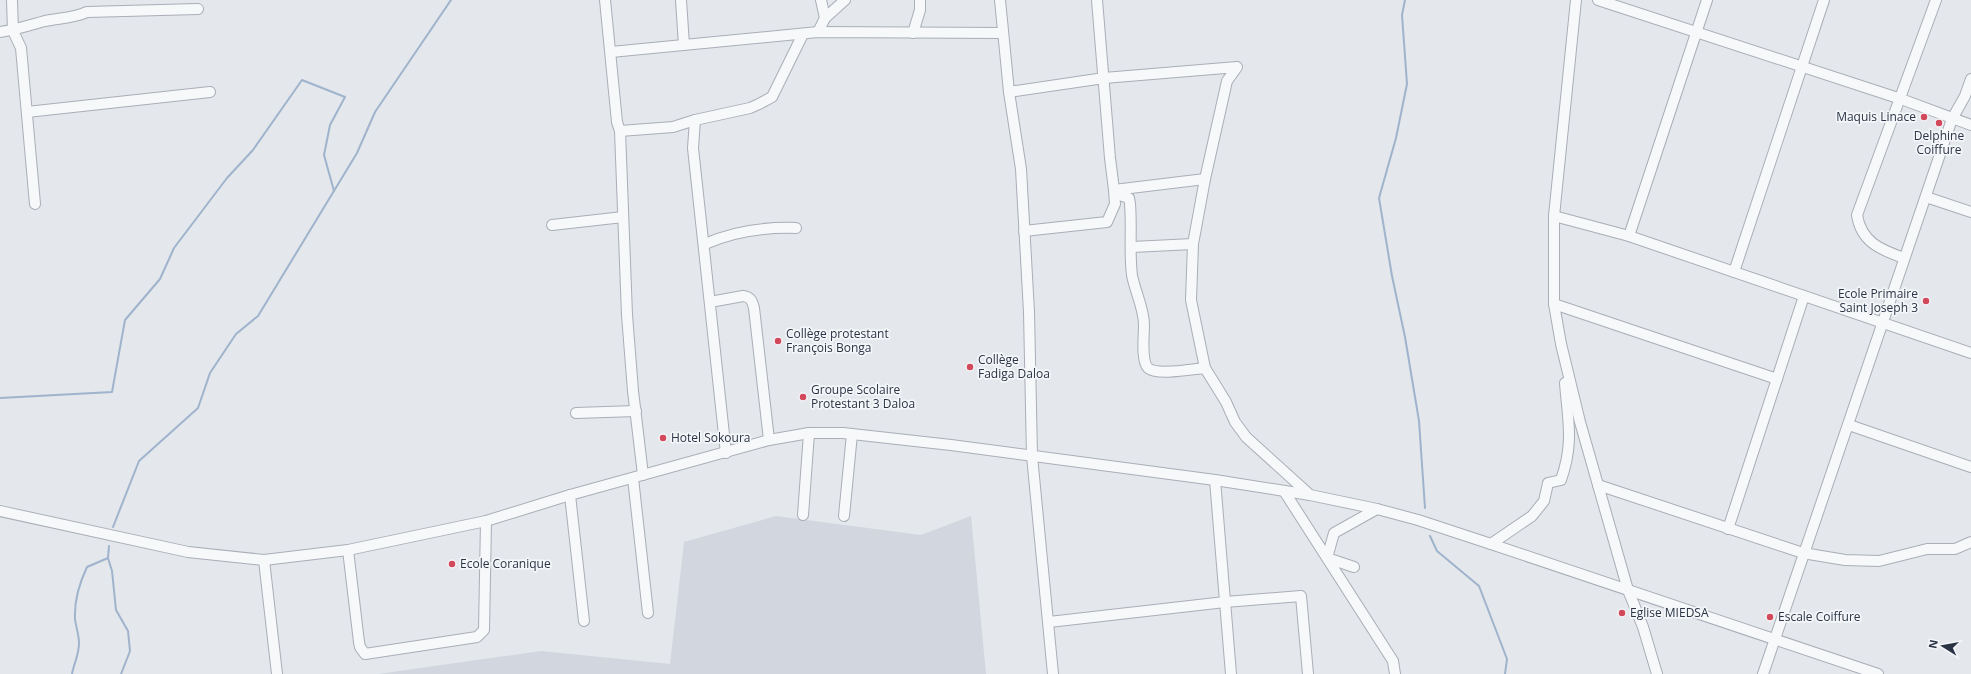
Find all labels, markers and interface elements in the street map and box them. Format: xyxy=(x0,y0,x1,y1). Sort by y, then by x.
place label: Maquis Linace xyxy=(1836,108,1916,125)
marker: Maquis Linace xyxy=(1919,112,1929,122)
marker: Delphine Coiffure xyxy=(1934,118,1944,128)
place label: Delphine Coiffure xyxy=(1914,127,1964,158)
place label: Ecole Primaire Saint Joseph 3 xyxy=(1838,285,1918,316)
marker: Ecole Primaire Saint Joseph 3 xyxy=(1921,296,1931,306)
place label: Collège protestant François Bonga xyxy=(786,325,889,356)
marker: Collège protestant François Bonga xyxy=(773,336,783,346)
place label: Collège Fadiga Daloa xyxy=(978,351,1050,382)
marker: Collège Fadiga Daloa xyxy=(965,362,975,372)
place label: Groupe Scolaire Protestant 3 Daloa xyxy=(811,381,915,412)
marker: Groupe Scolaire Protestant 3 Daloa xyxy=(798,392,808,402)
place label: Hotel Sokoura xyxy=(671,429,750,446)
marker: Hotel Sokoura xyxy=(658,433,668,443)
place label: Ecole Coranique xyxy=(460,555,551,572)
marker: Ecole Coranique xyxy=(447,559,457,569)
place label: Eglise MIEDSA xyxy=(1630,604,1709,621)
marker: Eglise MIEDSA xyxy=(1617,608,1627,618)
place label: Escale Coiffure xyxy=(1778,608,1861,625)
marker: Escale Coiffure xyxy=(1765,612,1775,622)
north arrow xyxy=(1923,626,1963,666)
text: N xyxy=(1924,638,1941,650)

